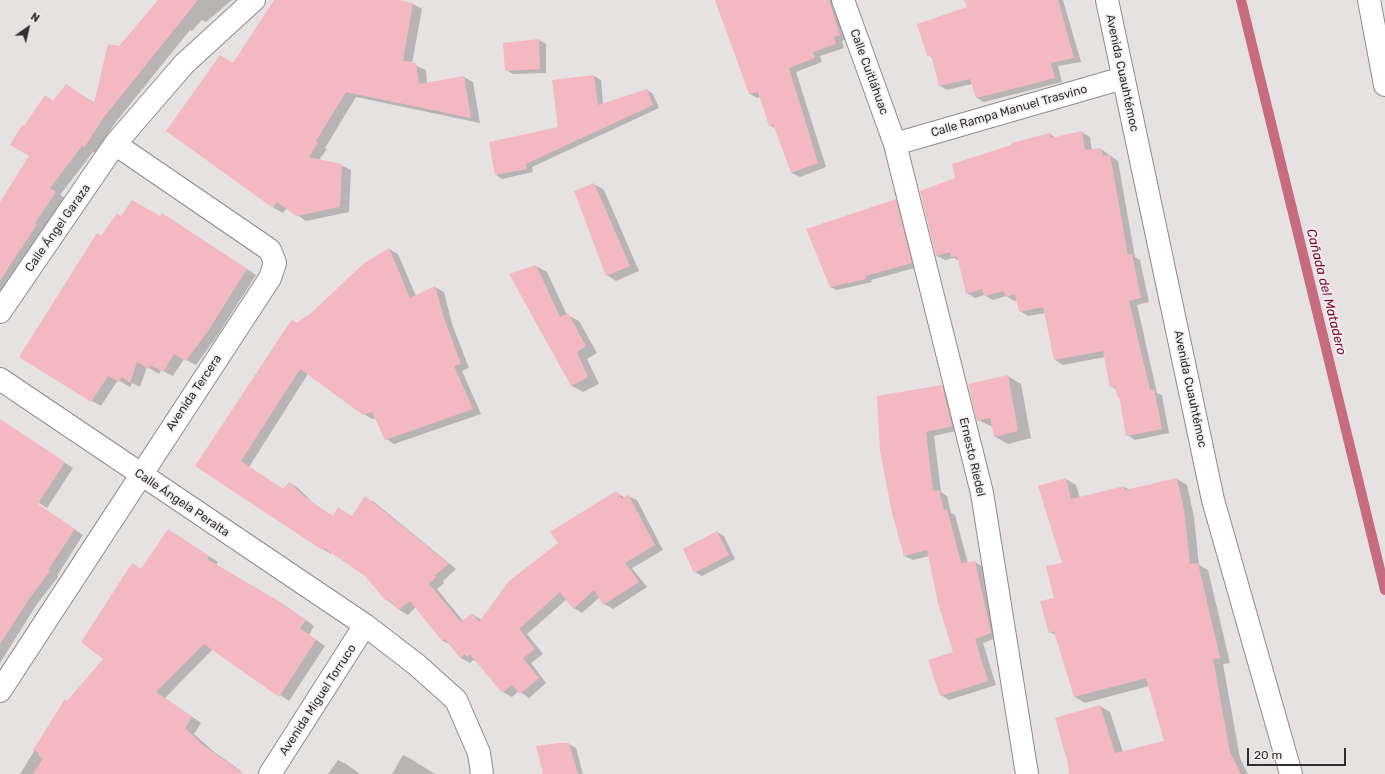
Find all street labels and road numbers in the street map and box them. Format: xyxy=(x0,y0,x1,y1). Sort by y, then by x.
street label: Avenida Cuauhtémoc xyxy=(1103,13,1141,133)
street label: Calle Cuitláhuac xyxy=(847,27,891,117)
street label: Calle Rampa Manuel Trasvino xyxy=(929,82,1089,140)
street label: Calle Ángel Garaza xyxy=(22,181,94,275)
street label: Avenida Cuauhtémoc xyxy=(1171,329,1209,449)
street label: Avenida Tercera xyxy=(163,352,225,434)
street label: Ernesto Riedel xyxy=(956,416,988,498)
street label: Calle Ángela Peralta xyxy=(132,466,232,540)
street label: Avenida Miguel Torruco xyxy=(277,642,359,758)

